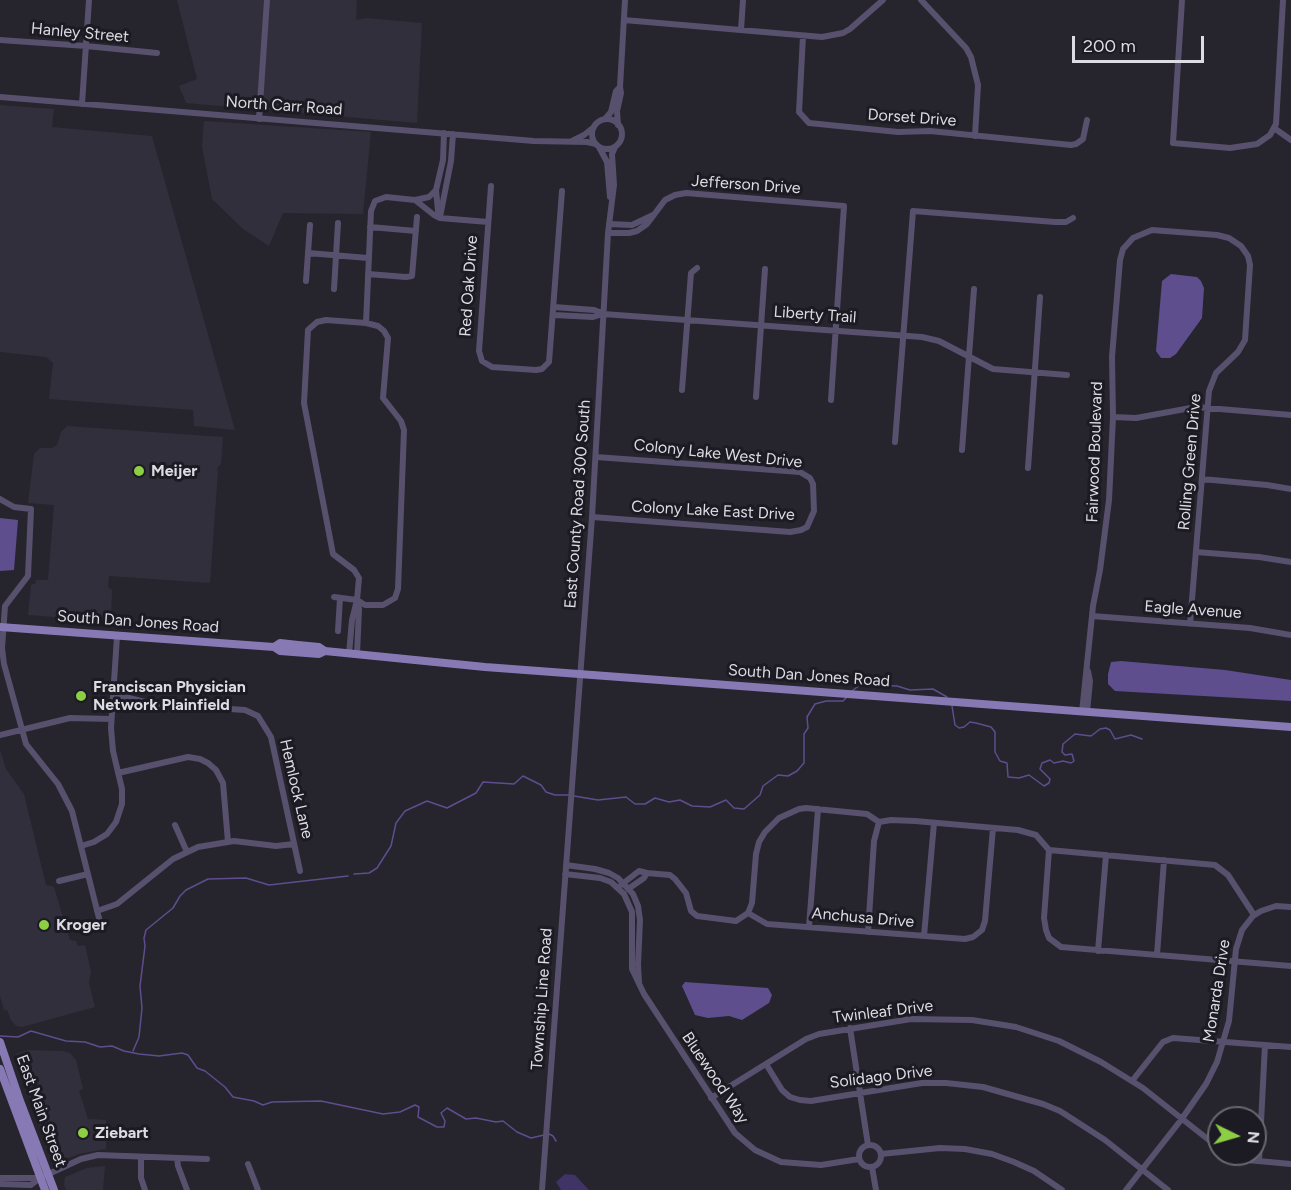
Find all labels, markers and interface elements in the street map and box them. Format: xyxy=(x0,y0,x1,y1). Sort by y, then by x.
street label: Hanley Street xyxy=(30,19,130,47)
scale bar xyxy=(1075,24,1207,62)
text: 200 m xyxy=(1083,35,1136,57)
street label: North Carr Road xyxy=(225,92,343,120)
street label: Dorset Drive xyxy=(867,105,957,131)
street label: Jefferson Drive xyxy=(691,172,801,198)
street label: Red Oak Drive xyxy=(456,235,482,337)
street label: Liberty Trail xyxy=(773,303,857,327)
street label: Fairwood Boulevard xyxy=(1083,381,1107,523)
street label: Rolling Green Drive xyxy=(1174,393,1206,531)
street label: East County Road 300 South xyxy=(561,399,595,609)
street label: Colony Lake West Drive xyxy=(633,436,803,472)
place label: Meijer xyxy=(151,461,197,481)
marker: Meijer xyxy=(132,464,146,478)
street label: Colony Lake East Drive xyxy=(631,497,795,525)
street label: Eagle Avenue xyxy=(1144,597,1242,623)
street label: South Dan Jones Road xyxy=(56,607,220,637)
street label: South Dan Jones Road xyxy=(727,661,891,691)
place label: Franciscan Physician Network Plainfield xyxy=(93,677,246,715)
marker: Franciscan Physician Network Plainfield xyxy=(74,689,88,703)
street label: Hemlock Lane xyxy=(275,737,317,841)
street label: Anchusa Drive xyxy=(811,904,915,932)
place label: Kroger xyxy=(56,915,106,935)
marker: Kroger xyxy=(37,918,51,932)
street label: Township Line Road xyxy=(527,927,557,1071)
street label: Monarda Drive xyxy=(1199,938,1235,1044)
street label: Twinleaf Drive xyxy=(832,996,934,1028)
street label: Bluewood Way xyxy=(677,1029,753,1127)
street label: East Main Street xyxy=(12,1052,70,1170)
street label: Solidago Drive xyxy=(828,1061,934,1093)
north arrow xyxy=(1207,1106,1267,1166)
place label: Ziebart xyxy=(95,1123,149,1143)
marker: Ziebart xyxy=(76,1126,90,1140)
text: N xyxy=(1243,1130,1263,1144)

